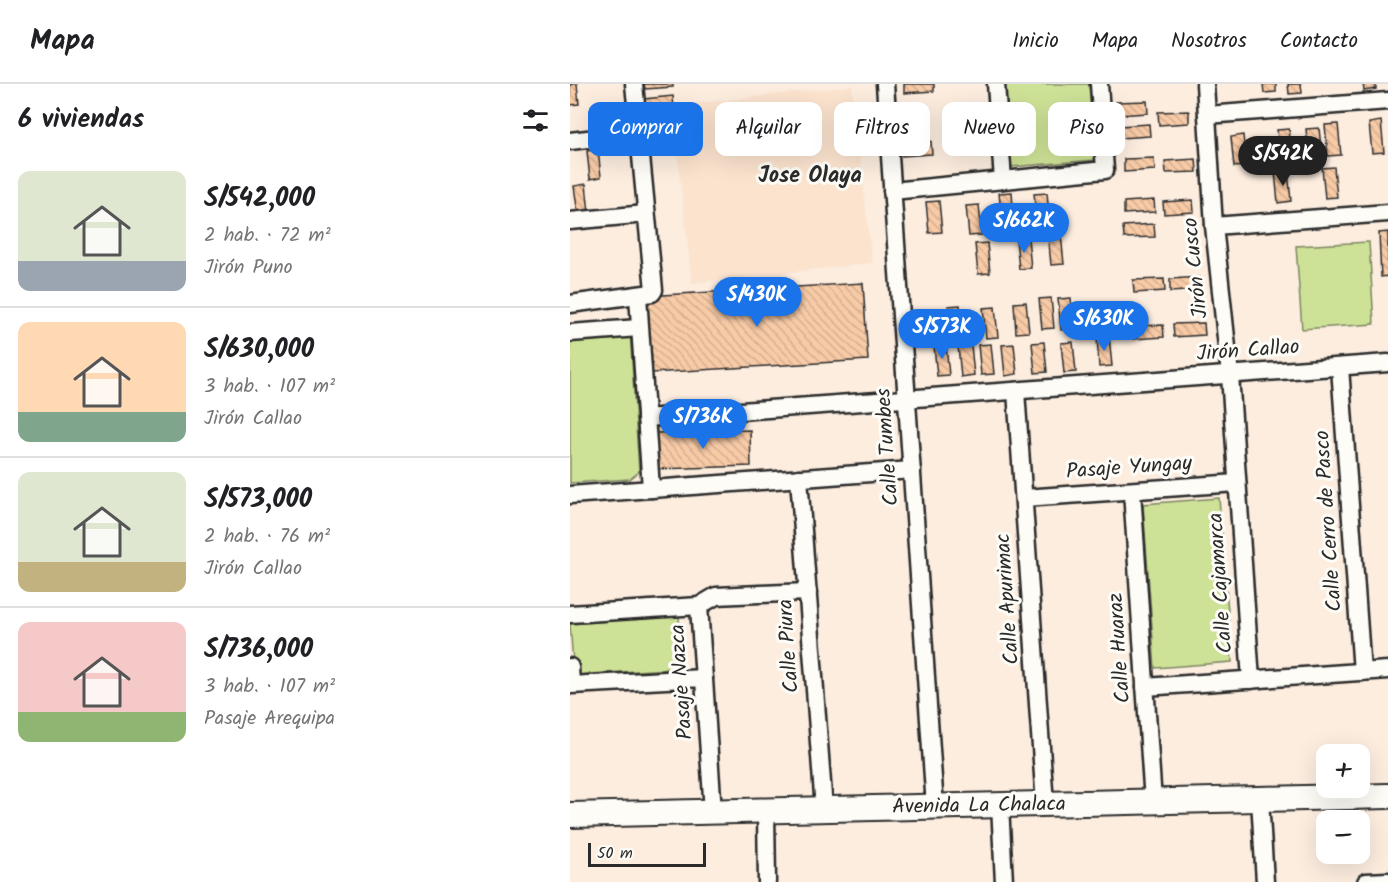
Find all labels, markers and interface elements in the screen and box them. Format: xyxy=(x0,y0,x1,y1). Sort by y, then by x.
text: Mapa xyxy=(30,19,95,64)
text: Inicio xyxy=(1012,25,1059,58)
text: Mapa xyxy=(1092,25,1138,58)
text: Nosotros xyxy=(1171,25,1247,58)
text: Contacto xyxy=(1280,25,1358,58)
text: 6 viviendas xyxy=(18,99,144,141)
chip: Comprar xyxy=(588,102,703,156)
chip: Alquilar xyxy=(715,102,822,156)
chip: Filtros xyxy=(834,102,930,156)
chip: Nuevo xyxy=(942,102,1036,156)
chip: Piso xyxy=(1048,102,1125,156)
icon: filters xyxy=(519,104,552,137)
pin: S/542K xyxy=(1234,136,1332,187)
text: S/542K xyxy=(1252,139,1314,171)
district label: Jose Olaya xyxy=(758,159,862,194)
text: S/542,000 xyxy=(204,178,315,220)
icon: home xyxy=(66,195,138,267)
pin: S/662K xyxy=(975,203,1073,254)
text: S/662K xyxy=(993,206,1055,238)
street label: Jirón Cusco xyxy=(1174,216,1218,320)
text: 2 hab. · 72 m² xyxy=(204,220,331,252)
text: Jirón Puno xyxy=(204,252,293,284)
pin: S/430K xyxy=(708,277,806,328)
text: S/430K xyxy=(727,280,787,312)
pin: S/630K xyxy=(1055,301,1153,352)
text: S/630K xyxy=(1074,304,1134,336)
pin: S/573K xyxy=(893,309,991,360)
text: S/573K xyxy=(912,312,972,344)
text: S/630,000 xyxy=(204,329,314,371)
street label: Jirón Callao xyxy=(1195,331,1301,371)
icon: home xyxy=(66,346,138,418)
text: 3 hab. · 107 m² xyxy=(204,371,335,403)
street label: Calle Tumbes xyxy=(867,387,909,507)
pin: S/736K xyxy=(654,399,752,450)
text: S/736K xyxy=(673,402,733,434)
text: Jirón Callao xyxy=(204,403,302,435)
street label: Calle Cerro de Pasco xyxy=(1306,429,1352,613)
street label: Pasaje Yungay xyxy=(1065,447,1193,489)
text: S/573,000 xyxy=(204,479,312,521)
icon: home xyxy=(66,496,138,568)
street label: Calle Cajamarca xyxy=(1200,512,1242,654)
text: 2 hab. · 76 m² xyxy=(204,521,330,553)
street label: Calle Apurimac xyxy=(987,532,1029,666)
text: Jirón Callao xyxy=(204,553,302,585)
street label: Calle Huaraz xyxy=(1100,592,1140,704)
street label: Calle Piura xyxy=(769,598,809,694)
street label: Pasaje Nazca xyxy=(662,623,702,741)
text: S/736,000 xyxy=(204,629,313,671)
icon: home xyxy=(66,646,138,718)
text: 3 hab. · 107 m² xyxy=(204,671,335,703)
text: Pasaje Arequipa xyxy=(204,703,335,735)
map controls xyxy=(1316,744,1370,864)
button: + xyxy=(1316,744,1370,798)
street label: Avenida La Chalaca xyxy=(892,788,1066,824)
button: − xyxy=(1316,810,1370,864)
scale bar xyxy=(588,840,706,868)
text: 50 m xyxy=(597,841,633,866)

